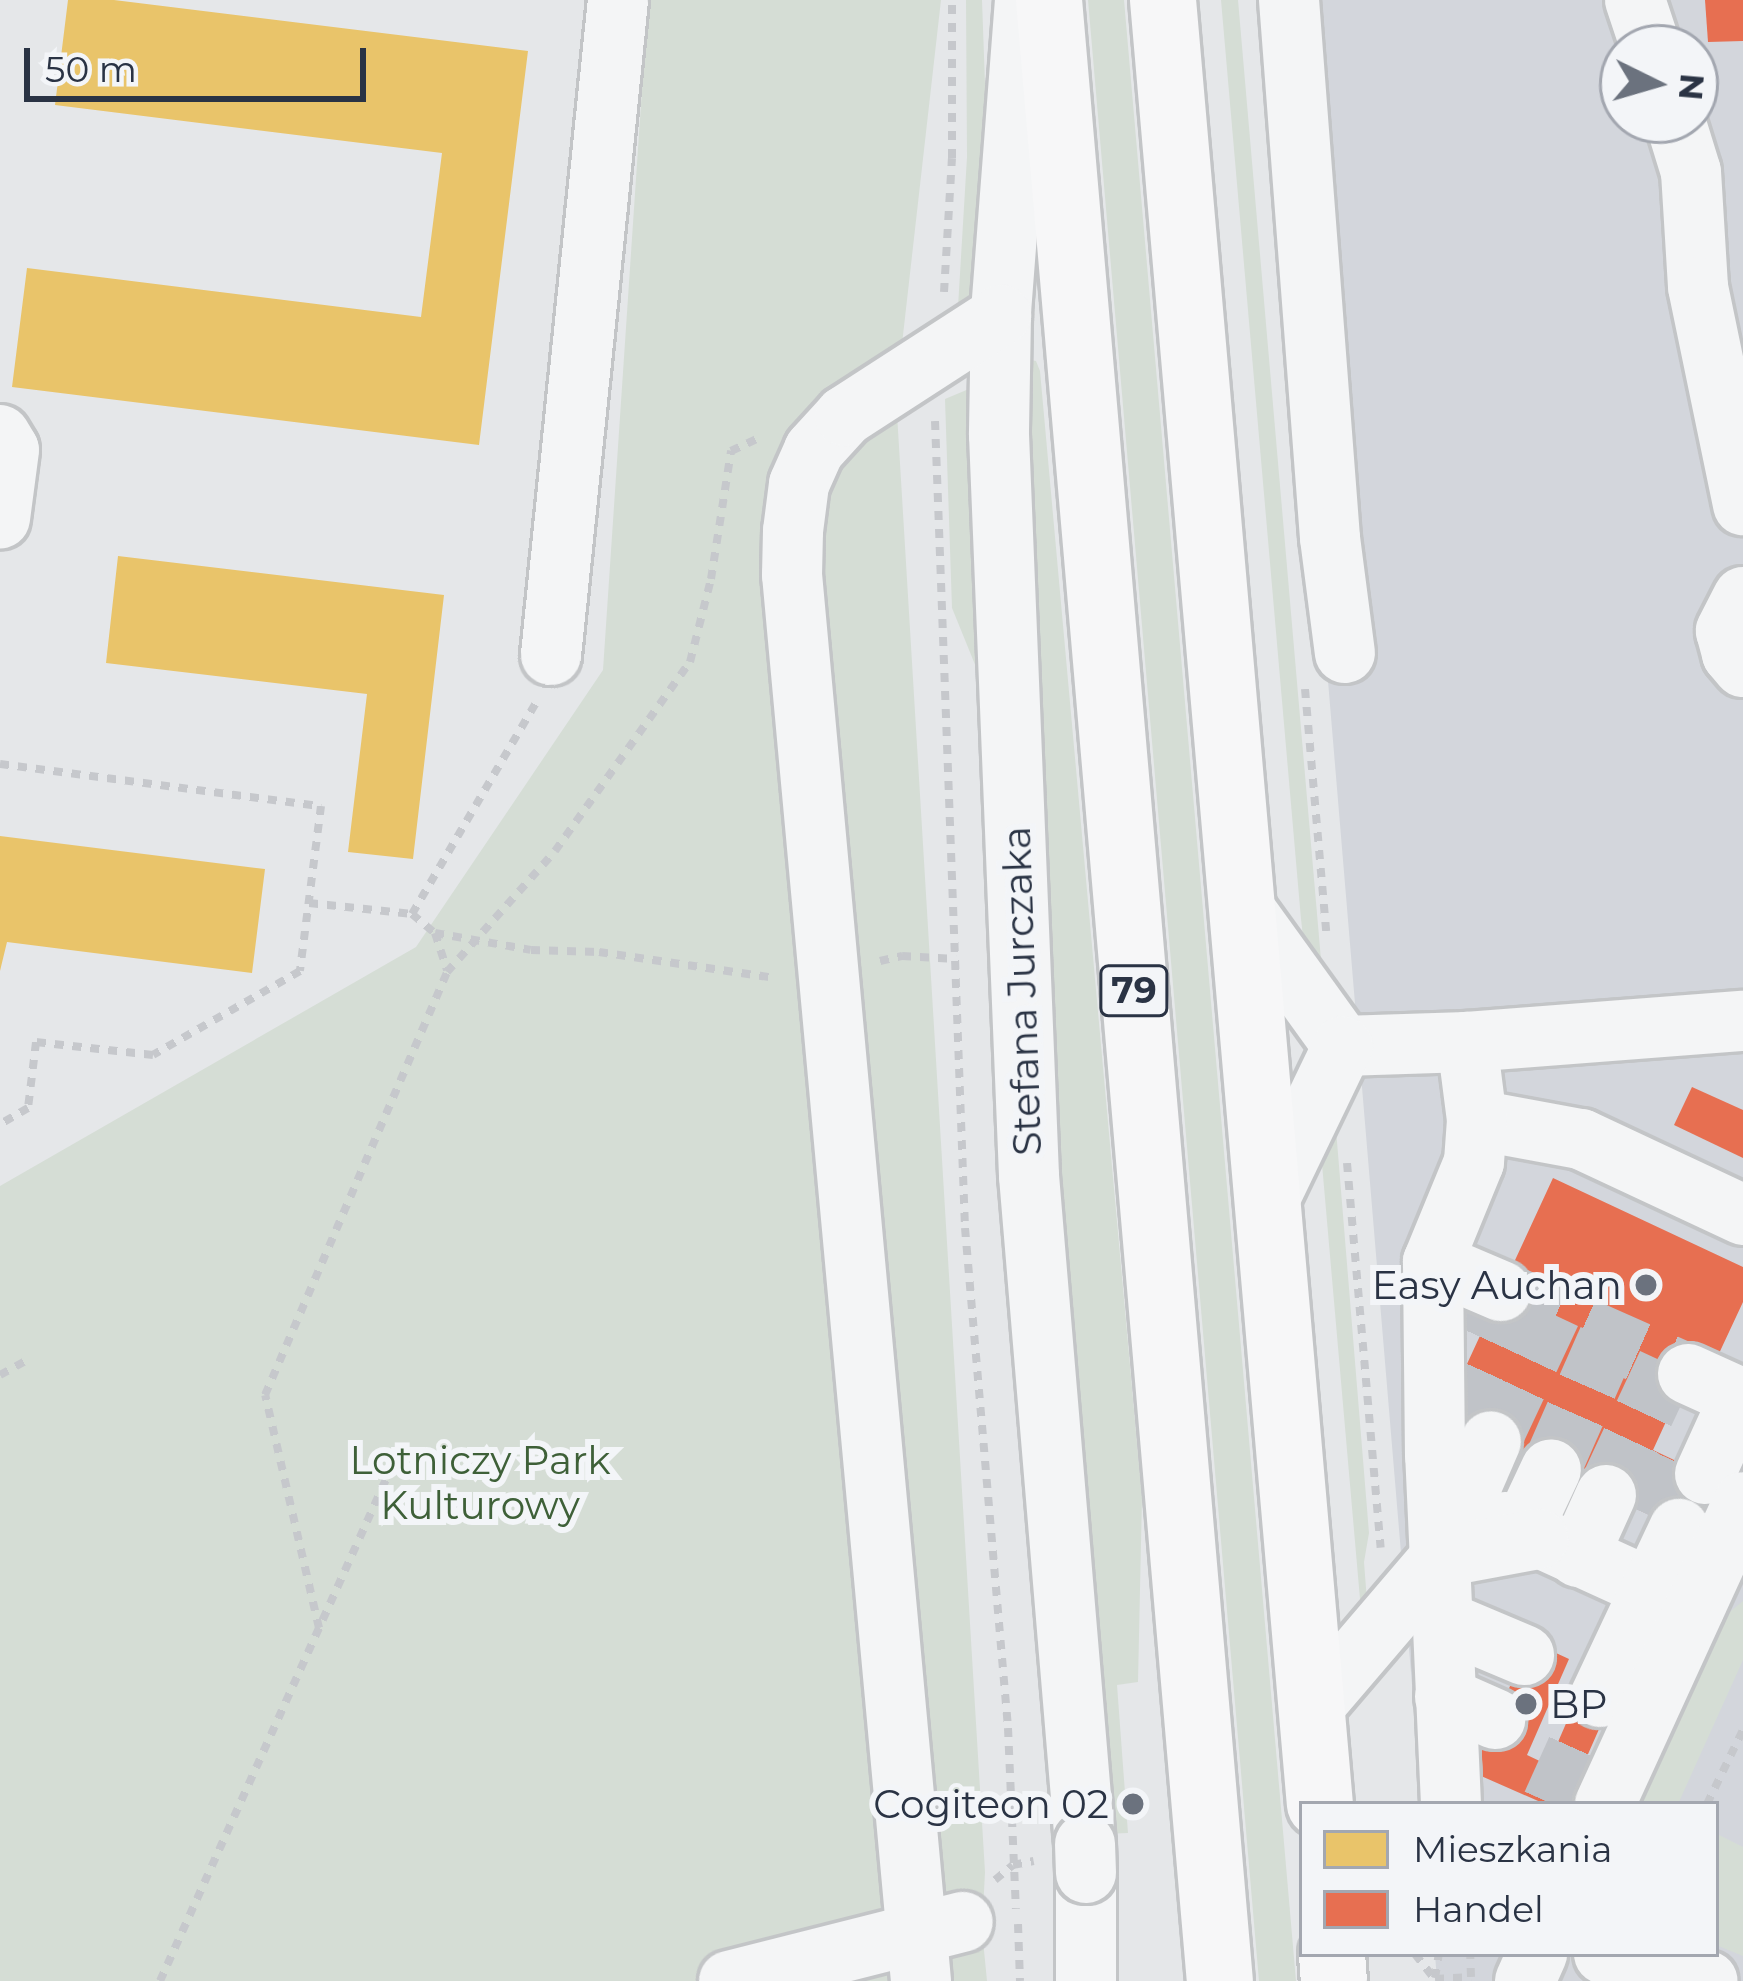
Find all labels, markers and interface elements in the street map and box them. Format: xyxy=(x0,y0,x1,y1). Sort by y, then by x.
scale bar xyxy=(30,24,372,98)
north arrow xyxy=(1599,24,1719,144)
text: 50 m xyxy=(45,47,137,91)
text: N xyxy=(1671,72,1713,102)
street label: Stefana Jurczaka xyxy=(993,826,1051,1156)
road number: 79 xyxy=(1098,961,1170,1021)
place label: Easy Auchan xyxy=(1372,1262,1622,1308)
marker: Easy Auchan xyxy=(1633,1272,1659,1298)
park label: Lotniczy Park Kulturowy xyxy=(349,1438,611,1529)
place label: BP xyxy=(1550,1681,1607,1727)
marker: BP xyxy=(1513,1691,1539,1717)
place label: Cogiteon 02 xyxy=(873,1781,1109,1827)
marker: Cogiteon 02 xyxy=(1120,1791,1146,1817)
legend xyxy=(1299,1801,1719,1957)
text: Mieszkania xyxy=(1413,1827,1612,1871)
text: Handel xyxy=(1413,1887,1544,1931)

